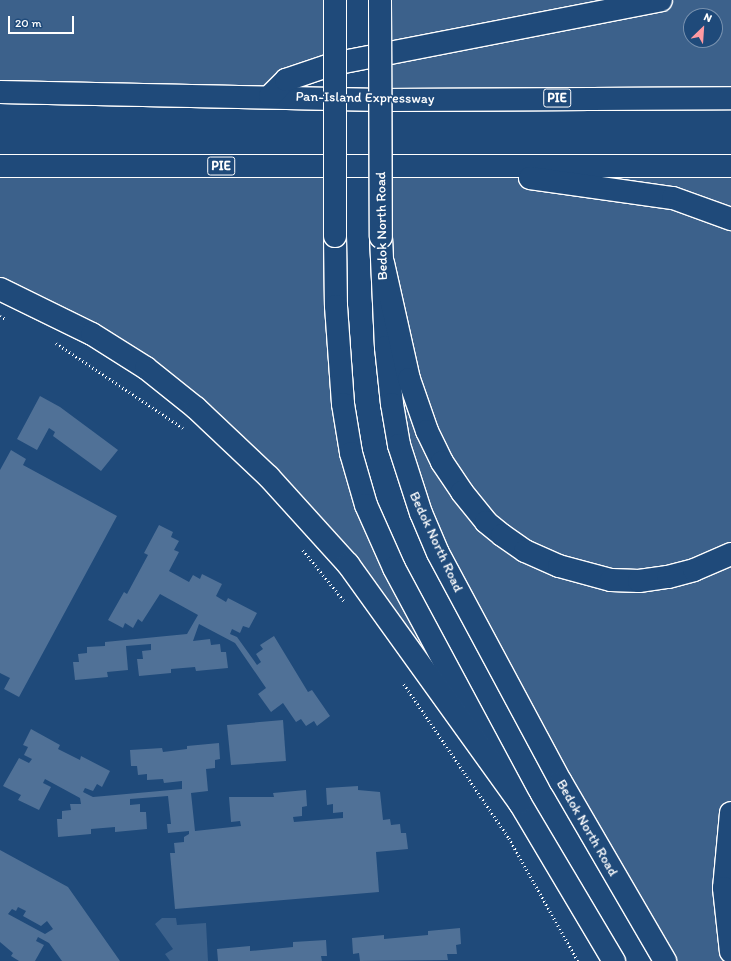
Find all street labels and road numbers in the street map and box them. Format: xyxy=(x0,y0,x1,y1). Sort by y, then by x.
road number: PIE xyxy=(543,87,571,109)
street label: Pan-Island Expressway xyxy=(296,88,434,108)
road number: PIE xyxy=(207,155,235,177)
street label: Bedok North Road xyxy=(373,171,391,281)
street label: Bedok North Road xyxy=(405,489,467,595)
street label: Bedok North Road xyxy=(552,777,622,879)

